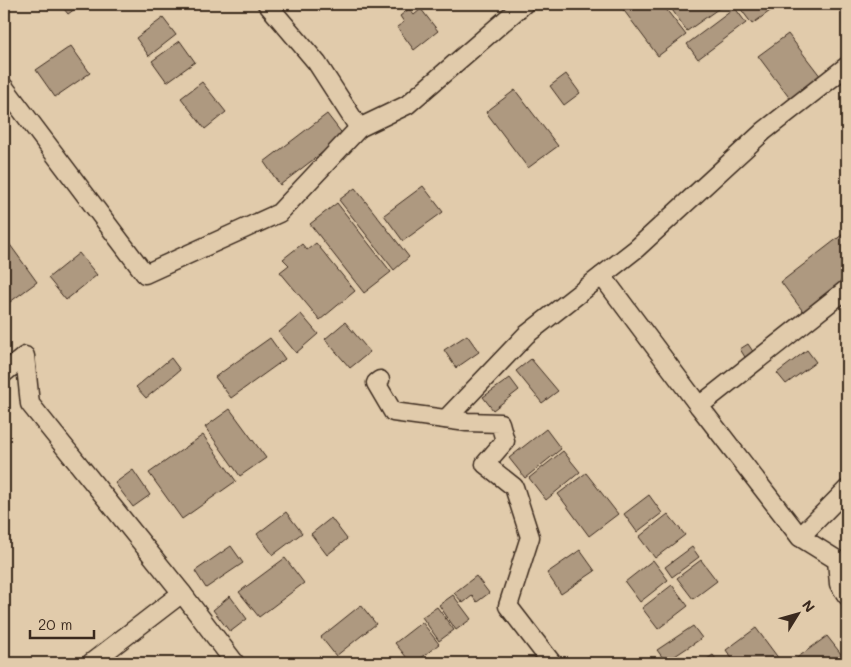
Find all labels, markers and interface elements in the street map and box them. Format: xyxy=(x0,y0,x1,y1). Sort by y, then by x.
north arrow xyxy=(774,590,824,640)
text: N xyxy=(798,596,820,616)
scale bar xyxy=(30,607,94,639)
text: 20 m xyxy=(38,614,72,634)

